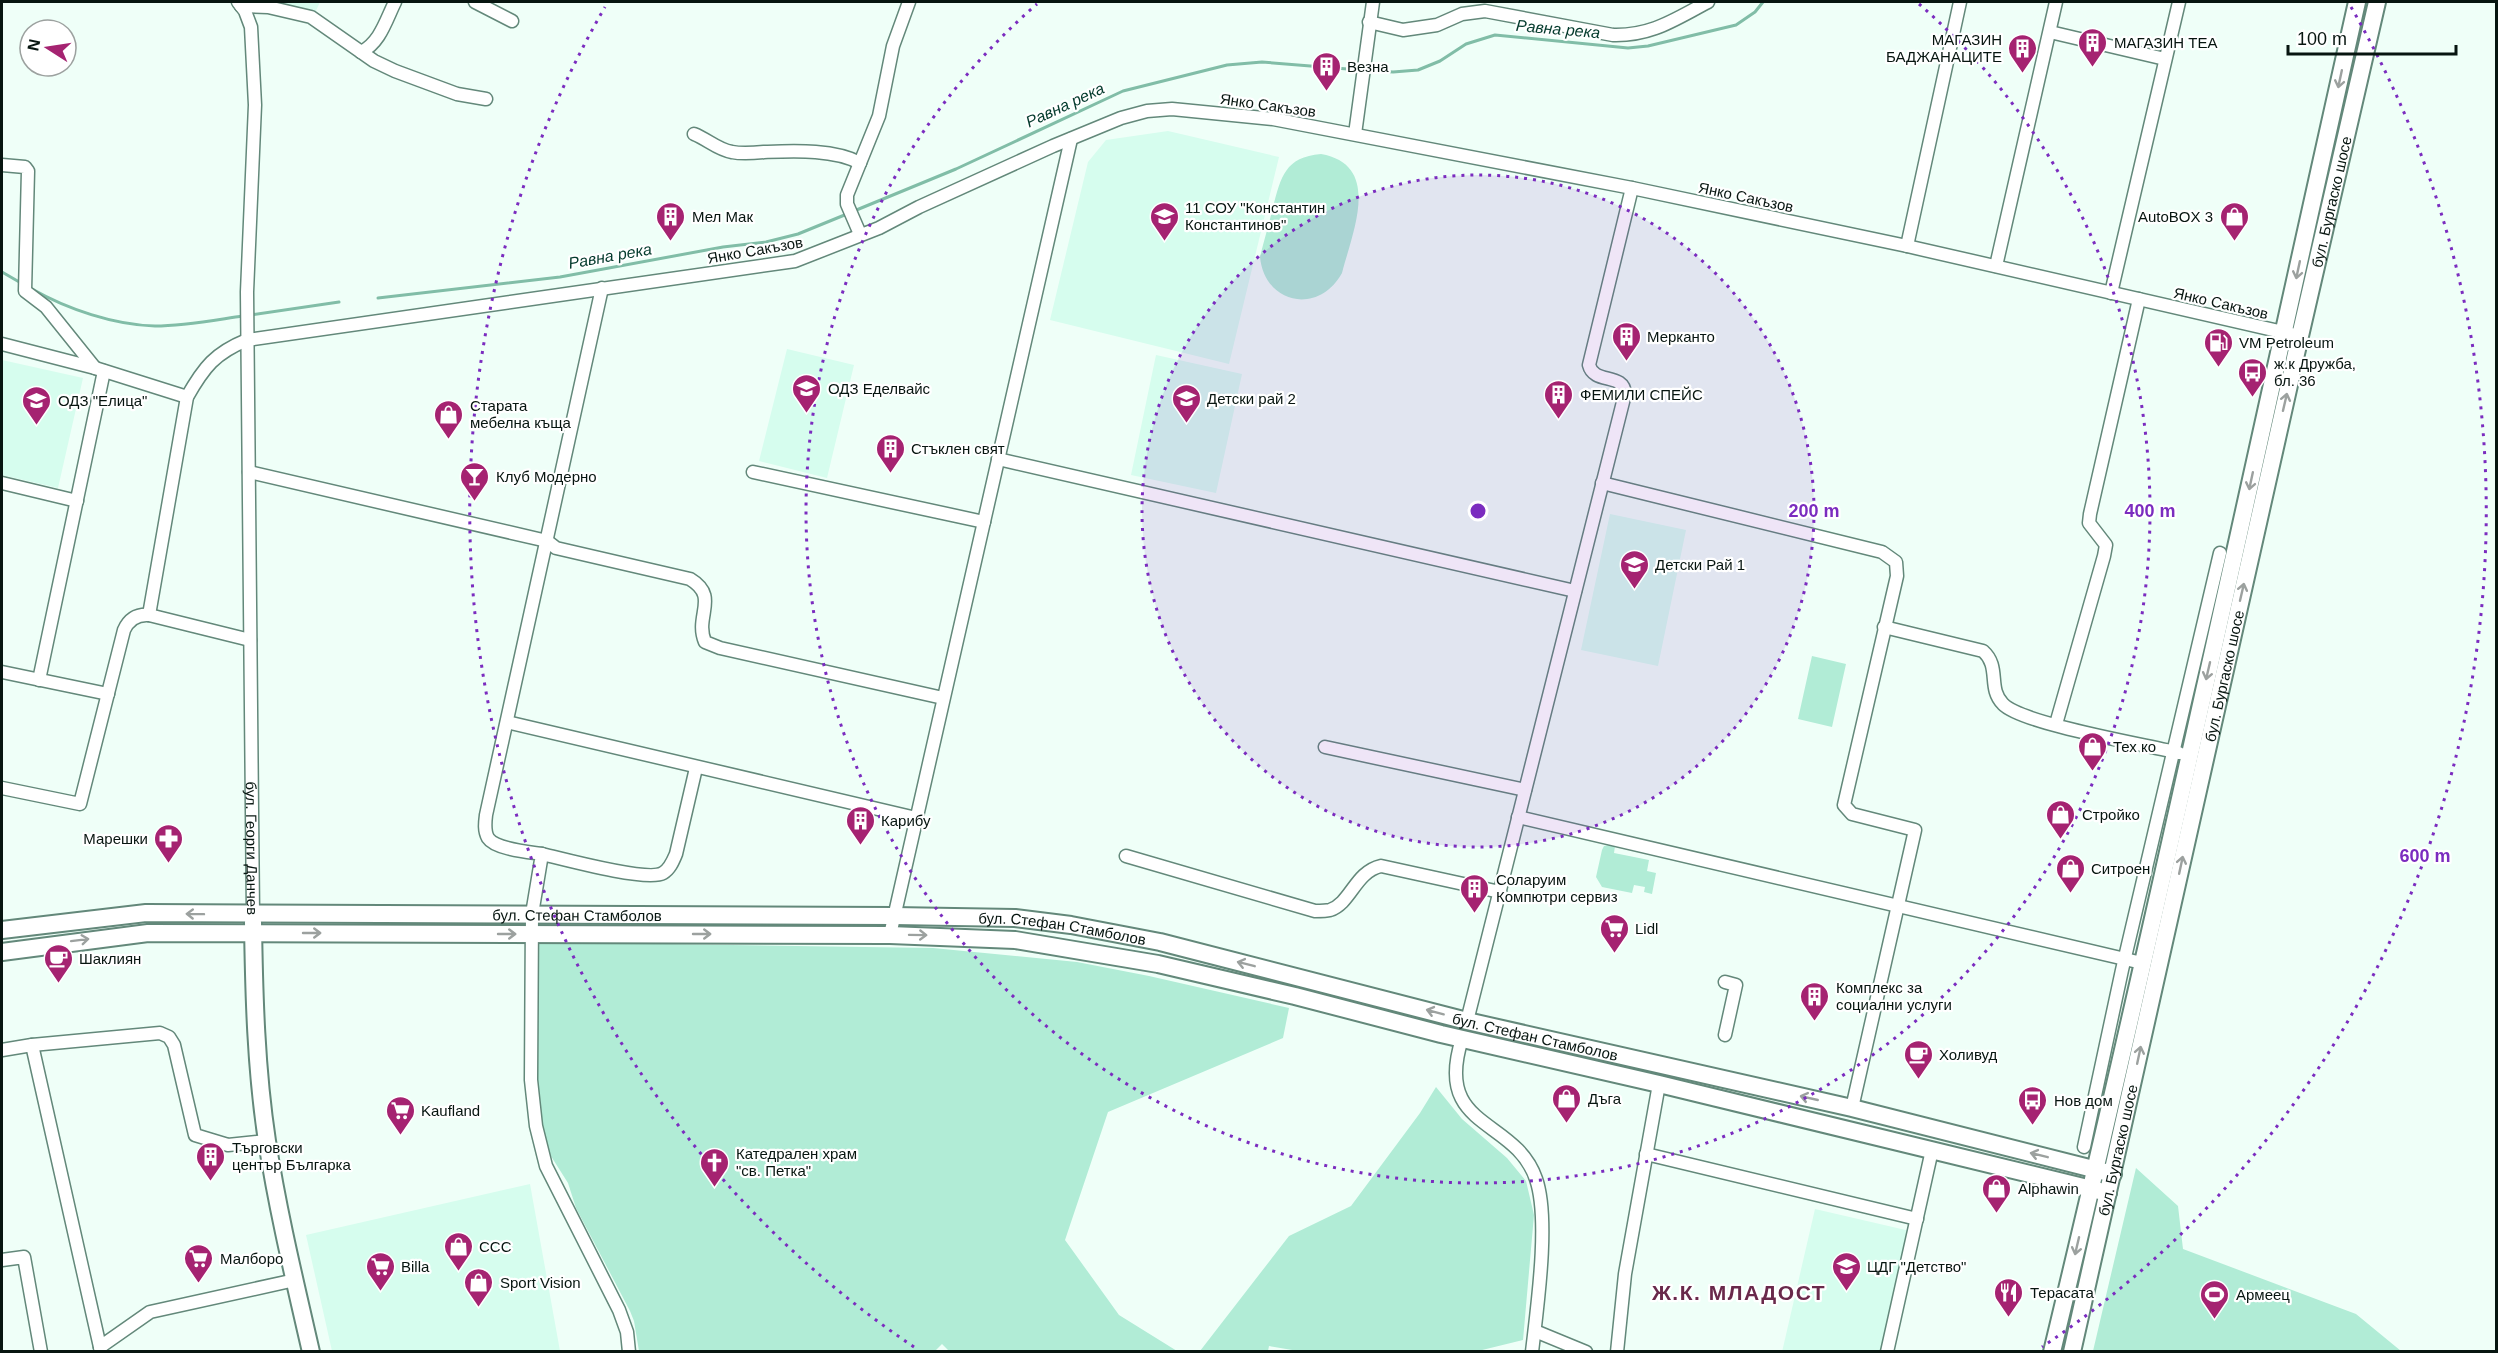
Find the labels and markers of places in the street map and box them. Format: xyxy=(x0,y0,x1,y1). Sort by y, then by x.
building icon: МАГАЗИН ТЕА xyxy=(2077,26,2109,68)
place label: МАГАЗИН БАДЖАНАЦИТЕ xyxy=(1886,31,2002,65)
building icon: МАГАЗИН БАДЖАНАЦИТЕ xyxy=(2007,32,2039,74)
place label: МАГАЗИН ТЕА xyxy=(2114,34,2217,51)
building icon: Везна xyxy=(1310,50,1342,92)
place label: Везна xyxy=(1347,58,1389,75)
place label: 11 СОУ "Константин Константинов" xyxy=(1185,199,1325,233)
building icon: Мел Мак xyxy=(655,200,687,242)
school or university icon: 11 СОУ "Константин Константинов" xyxy=(1148,200,1180,242)
shop icon: AutoBOX 3 xyxy=(2218,200,2250,242)
place label: Мел Мак xyxy=(692,208,753,225)
place label: AutoBOX 3 xyxy=(2138,208,2213,225)
building icon: Мерканто xyxy=(1610,320,1642,362)
fuel station icon: VM Petroleum xyxy=(2202,326,2234,368)
place label: Мерканто xyxy=(1647,328,1715,345)
place label: VM Petroleum xyxy=(2239,334,2334,351)
place label: ж.к Дружба, бл. 36 xyxy=(2274,355,2356,389)
bus stop icon: ж.к Дружба, бл. 36 xyxy=(2237,356,2269,398)
school or university icon: ОДЗ Еделвайс xyxy=(791,372,823,414)
building icon: ФЕМИЛИ СПЕЙС xyxy=(1543,378,1575,420)
place label: ОДЗ Еделвайс xyxy=(828,380,931,397)
school or university icon: Детски рай 2 xyxy=(1170,382,1202,424)
school or university icon: ОДЗ "Елица" xyxy=(21,384,53,426)
place label: ФЕМИЛИ СПЕЙС xyxy=(1580,386,1703,403)
place label: Детски рай 2 xyxy=(1207,390,1296,407)
place label: ОДЗ "Елица" xyxy=(58,392,147,409)
place label: Старата мебелна къща xyxy=(470,397,572,431)
shop icon: Старата мебелна къща xyxy=(433,398,465,440)
building icon: Стъклен свят xyxy=(874,432,906,474)
place label: Стъклен свят xyxy=(911,440,1005,457)
bar icon: Клуб Модерно xyxy=(459,460,491,502)
place label: Клуб Модерно xyxy=(496,468,597,485)
centre of rings xyxy=(1468,501,1488,521)
school or university icon: Детски Рай 1 xyxy=(1618,548,1650,590)
place label: Детски Рай 1 xyxy=(1655,556,1745,573)
shop icon: Тех ко xyxy=(2076,730,2108,772)
place label: Тех ко xyxy=(2113,738,2156,755)
shop icon: Стройко xyxy=(2045,798,2077,840)
building icon: Карибу xyxy=(844,804,876,846)
place label: Стройко xyxy=(2082,806,2140,823)
place label: Карибу xyxy=(881,812,931,829)
pharmacy icon: Марешки xyxy=(153,822,185,864)
place label: Марешки xyxy=(83,830,148,847)
shop icon: Ситроен xyxy=(2054,852,2086,894)
place label: Ситроен xyxy=(2091,860,2150,877)
place label: Соларуим Компютри сервиз xyxy=(1496,871,1618,905)
building icon: Соларуим Компютри сервиз xyxy=(1459,872,1491,914)
supermarket icon: Lidl xyxy=(1598,912,1630,954)
place label: Lidl xyxy=(1635,920,1658,937)
cafe icon: Шаклиян xyxy=(42,942,74,984)
place label: Шаклиян xyxy=(79,950,141,967)
place label: Комплекс за социални услуги xyxy=(1836,979,1952,1013)
building icon: Комплекс за социални услуги xyxy=(1799,980,1831,1022)
cafe icon: Холивуд xyxy=(1902,1038,1934,1080)
place label: Холивуд xyxy=(1939,1046,1998,1063)
shop icon: Дъга xyxy=(1551,1082,1583,1124)
bus stop icon: Нов дом xyxy=(2017,1084,2049,1126)
place label: Дъга xyxy=(1588,1090,1622,1107)
place label: Нов дом xyxy=(2054,1092,2113,1109)
supermarket icon: Kaufland xyxy=(384,1094,416,1136)
place label: Kaufland xyxy=(421,1102,480,1119)
place label: Търговски център Българка xyxy=(232,1139,351,1173)
building icon: Търговски център Българка xyxy=(195,1140,227,1182)
place label: Катедрален храм "св. Петка" xyxy=(736,1145,857,1179)
church icon: Катедрален храм "св. Петка" xyxy=(699,1146,731,1188)
shop icon: Alphawin xyxy=(1981,1172,2013,1214)
place label: Alphawin xyxy=(2018,1180,2079,1197)
shop icon: CCC xyxy=(442,1230,474,1272)
place label: CCC xyxy=(479,1238,512,1255)
supermarket icon: Малборо xyxy=(183,1242,215,1284)
place label: Малборо xyxy=(220,1250,283,1267)
supermarket icon: Billa xyxy=(364,1250,396,1292)
school or university icon: ЦДГ "Детство" xyxy=(1830,1250,1862,1292)
place label: Billa xyxy=(401,1258,430,1275)
place label: ЦДГ "Детство" xyxy=(1867,1258,1966,1275)
shop icon: Sport Vision xyxy=(463,1266,495,1308)
place label: Sport Vision xyxy=(500,1274,581,1291)
restaurant icon: Терасата xyxy=(1993,1276,2025,1318)
sports icon: Армеец xyxy=(2199,1278,2231,1320)
place label: Терасата xyxy=(2030,1284,2095,1301)
place label: Армеец xyxy=(2236,1286,2290,1303)

